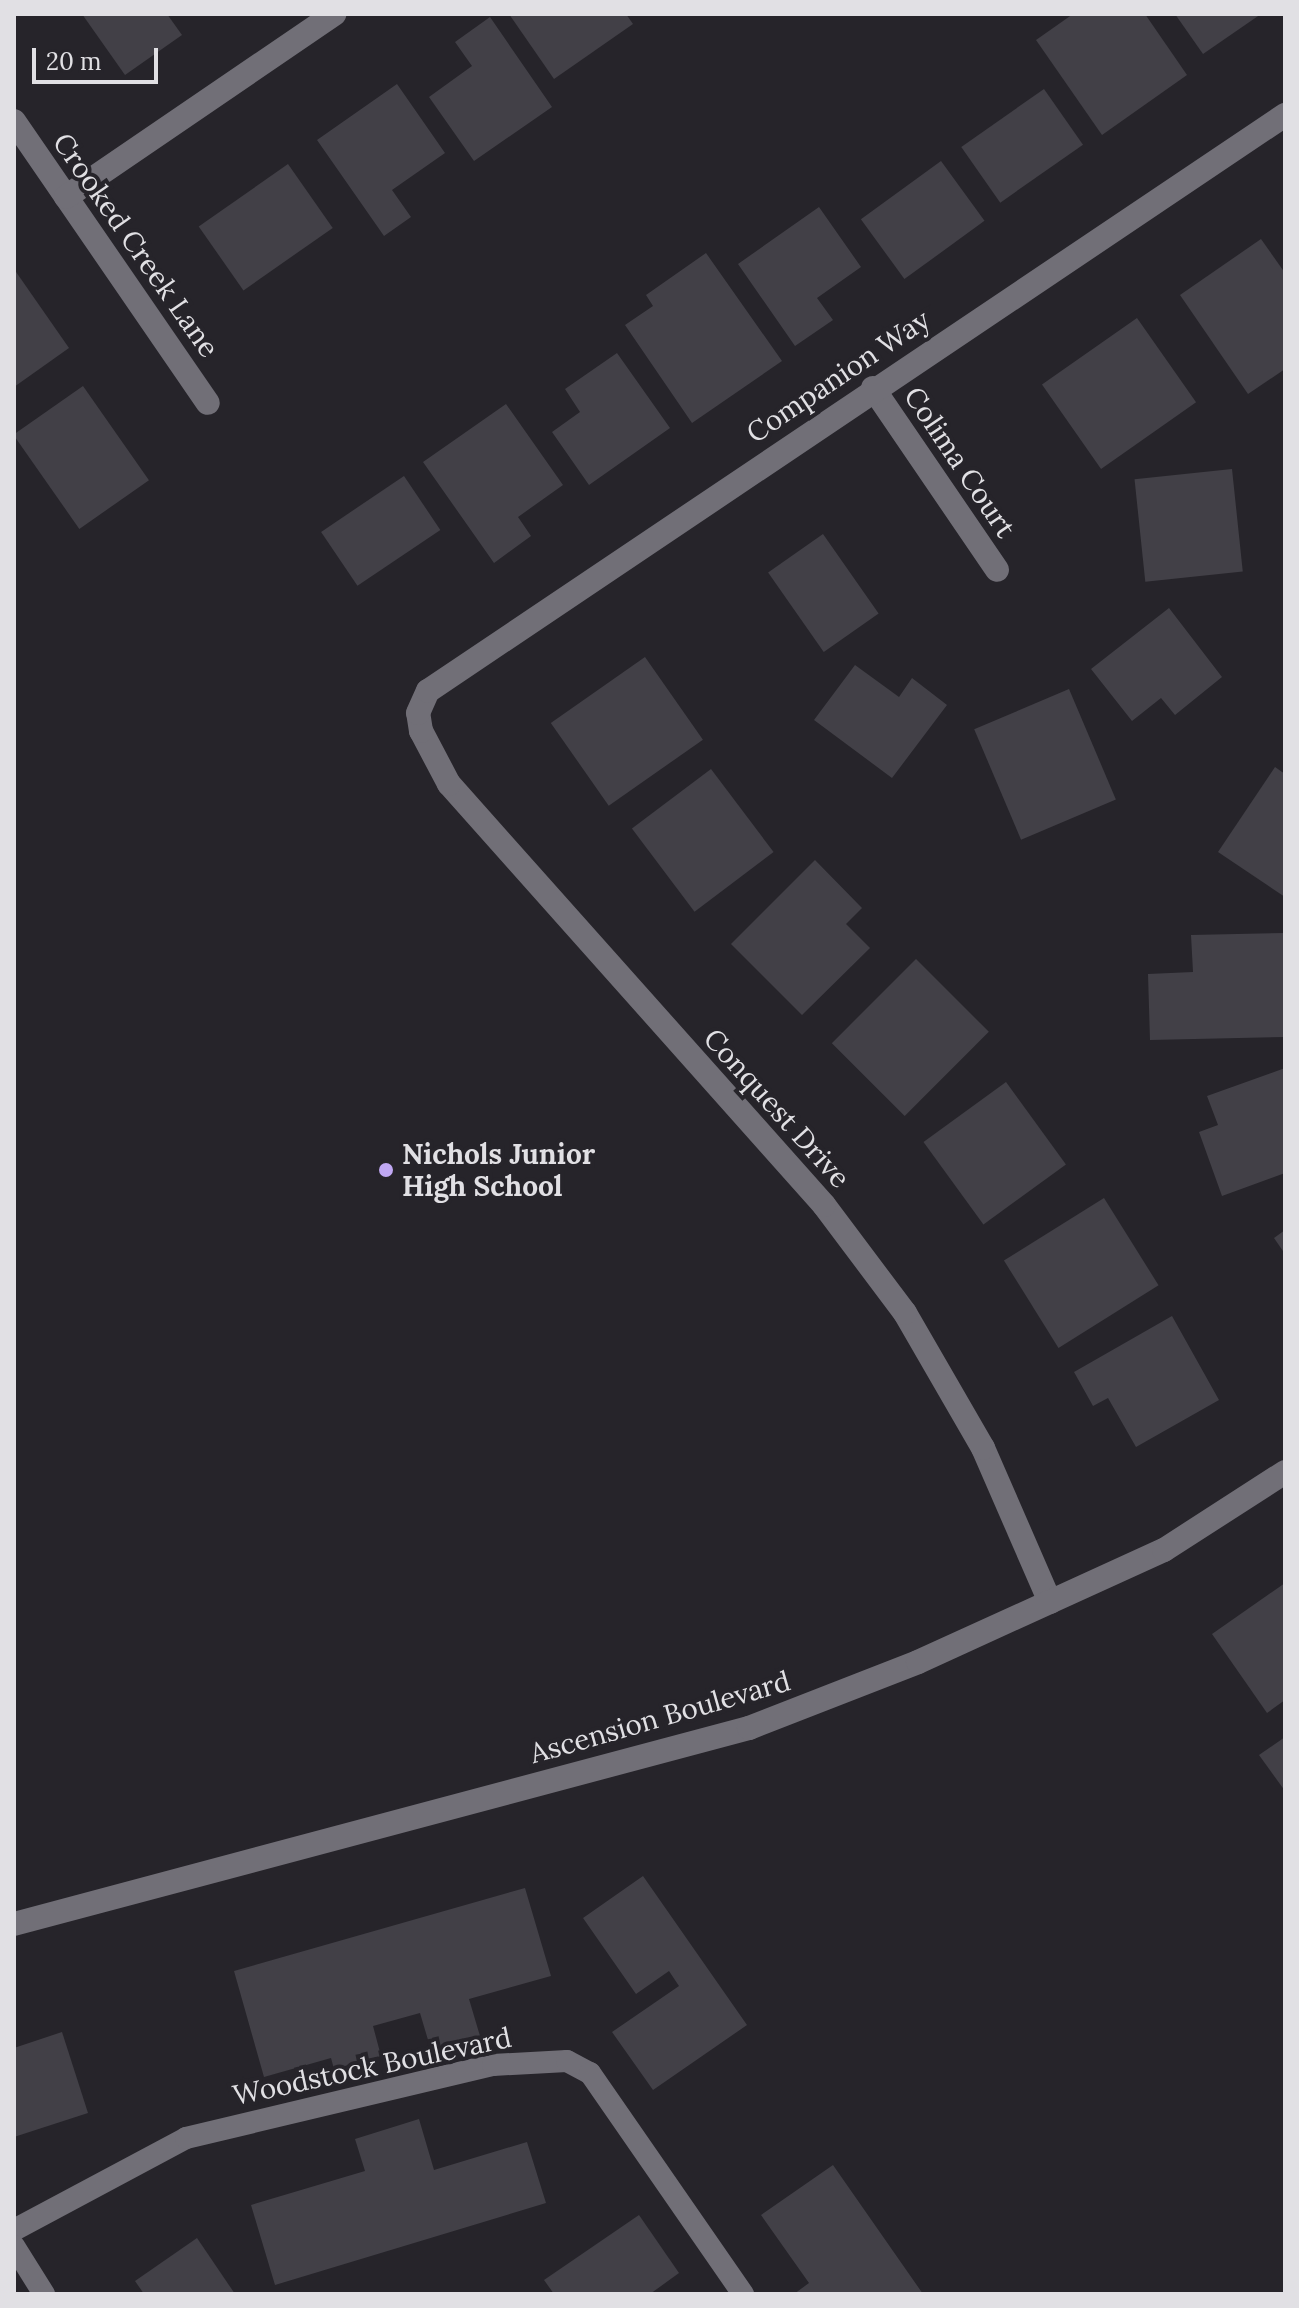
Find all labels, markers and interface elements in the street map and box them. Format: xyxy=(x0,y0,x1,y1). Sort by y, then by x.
scale bar xyxy=(36,32,162,82)
text: 20 m xyxy=(46,46,102,77)
street label: Crooked Creek Lane xyxy=(46,127,226,363)
street label: Companion Way xyxy=(740,302,936,450)
street label: Colima Court xyxy=(897,380,1023,544)
street label: Conquest Drive xyxy=(697,1022,857,1194)
place label: Nichols Junior High School xyxy=(402,1137,595,1203)
marker: Nichols Junior High School xyxy=(377,1161,395,1179)
street label: Ascension Boulevard xyxy=(526,1664,794,1770)
street label: Woodstock Boulevard xyxy=(230,2020,514,2112)

